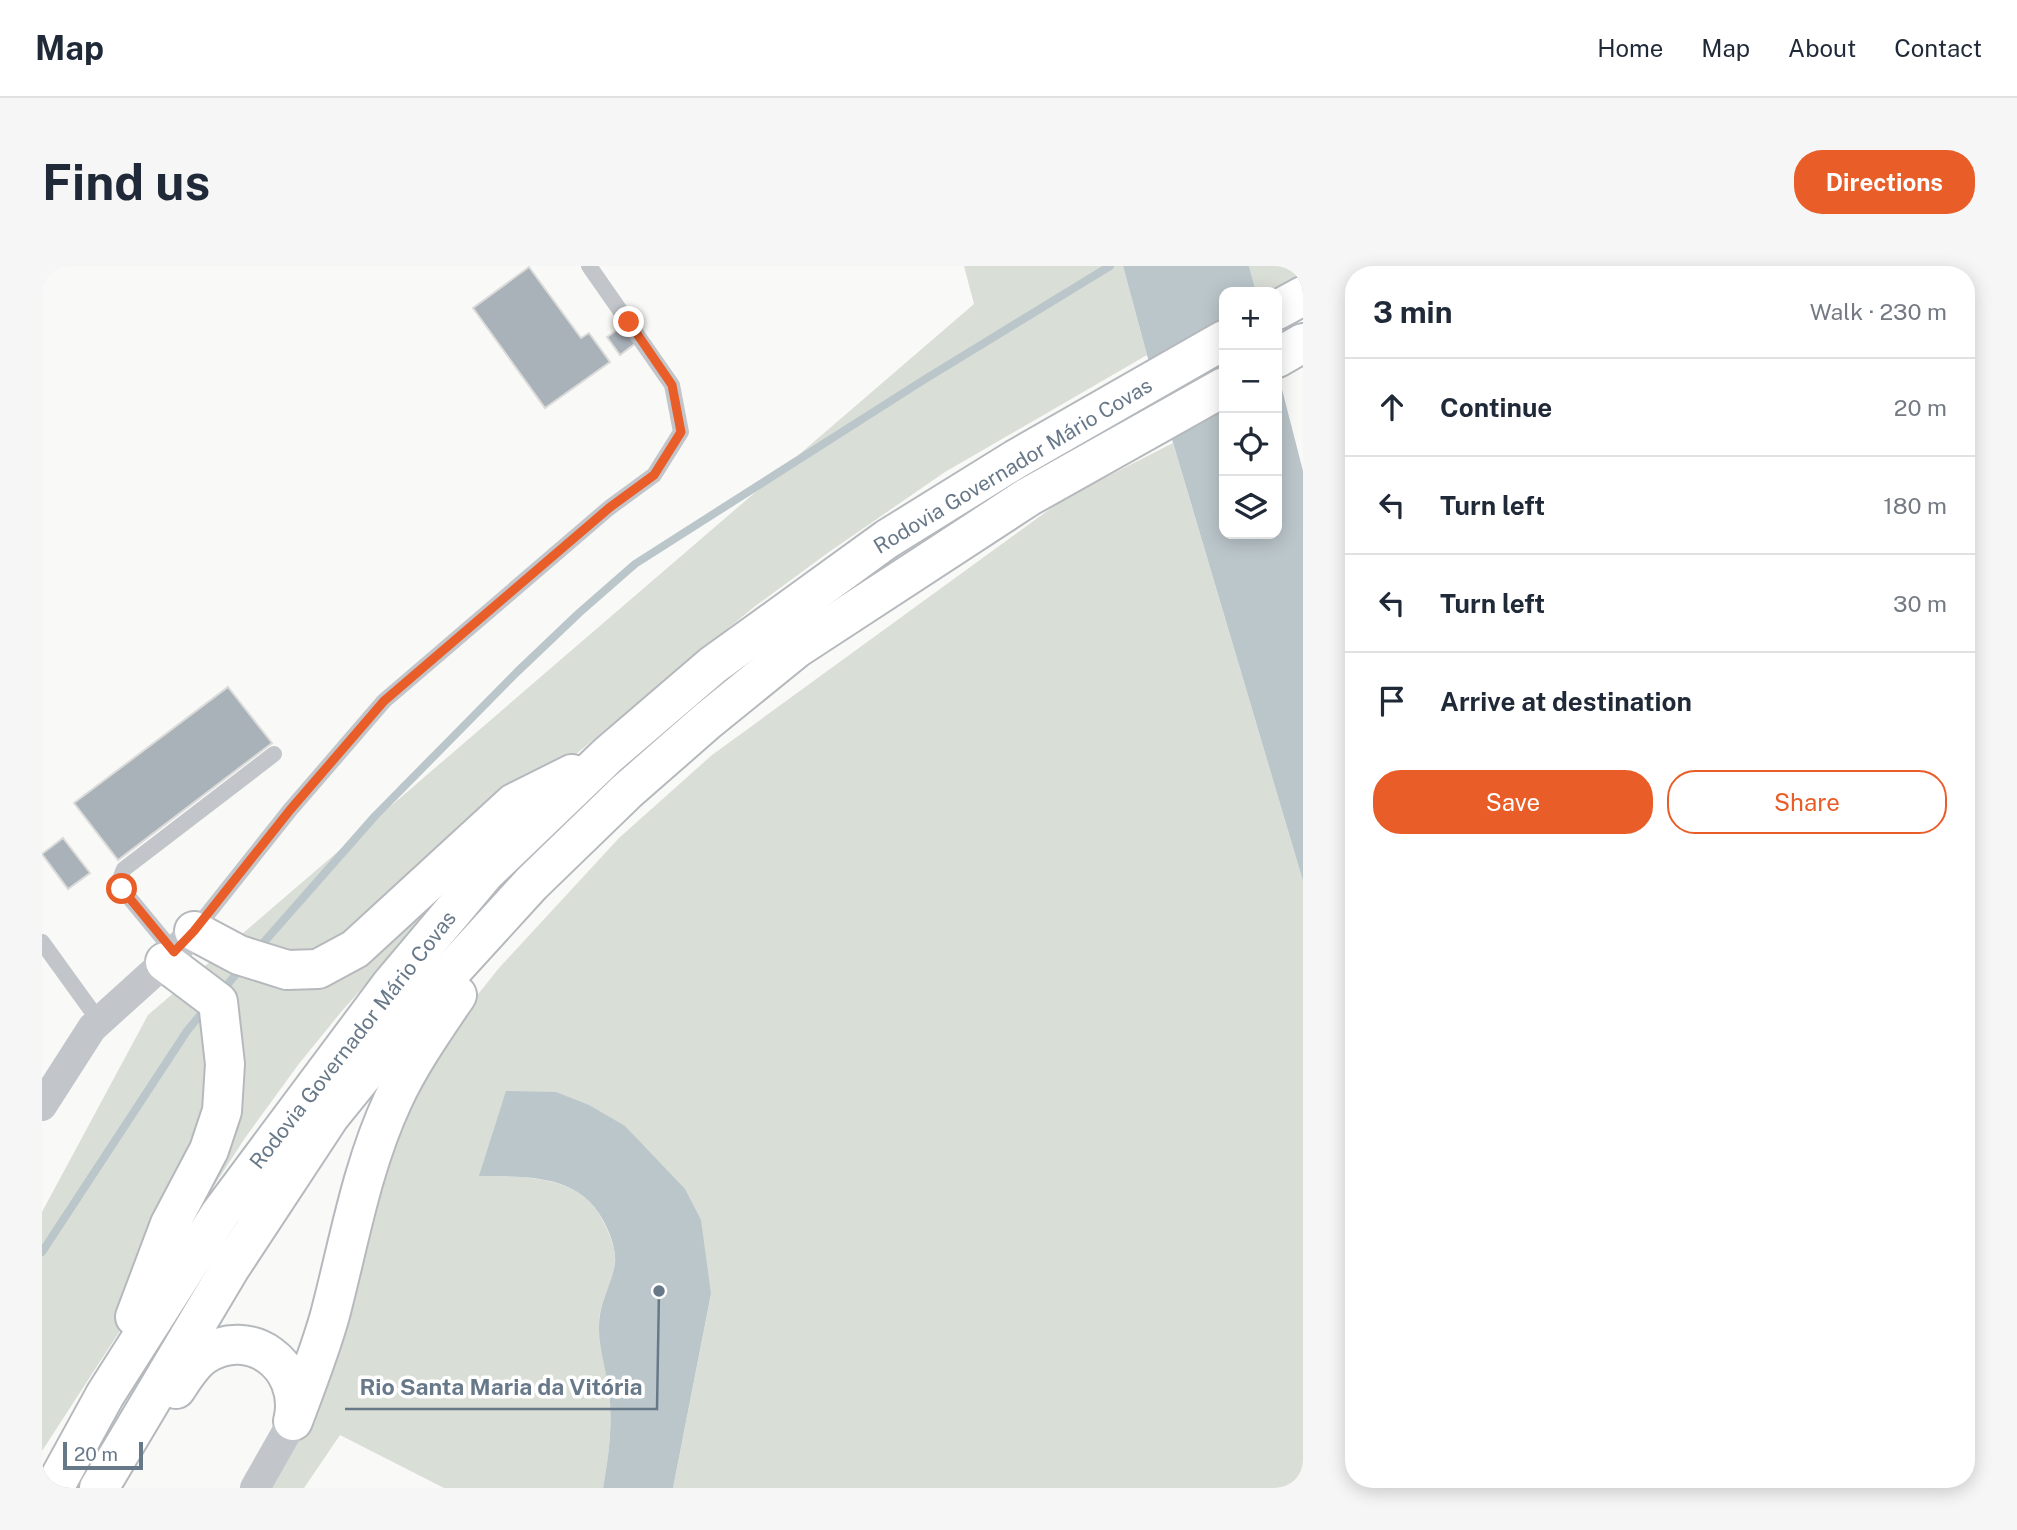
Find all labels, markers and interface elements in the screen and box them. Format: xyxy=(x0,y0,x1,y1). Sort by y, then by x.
text: Map xyxy=(35,29,104,67)
text: Home xyxy=(1597,34,1663,62)
text: Map xyxy=(1701,34,1750,62)
text: About xyxy=(1788,34,1856,62)
text: Contact xyxy=(1894,34,1982,62)
button: Directions xyxy=(1794,150,1975,214)
text: Find us xyxy=(42,153,210,211)
map controls xyxy=(1219,287,1282,539)
button: + xyxy=(1219,287,1282,350)
text: 3 min xyxy=(1373,294,1452,330)
text: Walk · 230 m xyxy=(1810,298,1947,325)
route end xyxy=(613,306,644,337)
button: − xyxy=(1219,350,1282,413)
street label: Rodovia Governador Mário Covas xyxy=(869,372,1156,559)
icon: ahead xyxy=(1373,388,1411,426)
text: Continue xyxy=(1440,392,1552,423)
text: 20 m xyxy=(1894,394,1947,421)
button: locate xyxy=(1219,413,1282,476)
button: layers xyxy=(1219,476,1282,539)
icon: left xyxy=(1373,486,1411,524)
text: Turn left xyxy=(1440,490,1545,521)
text: 180 m xyxy=(1883,492,1947,519)
icon: left xyxy=(1373,584,1411,622)
text: Turn left xyxy=(1440,588,1545,619)
text: 30 m xyxy=(1893,590,1947,617)
icon: arrive xyxy=(1373,682,1411,720)
text: Arrive at destination xyxy=(1440,686,1692,717)
button: Save xyxy=(1373,770,1653,834)
button: Share xyxy=(1667,770,1947,834)
route start xyxy=(106,873,137,904)
street label: Rodovia Governador Mário Covas xyxy=(244,906,461,1174)
callout: Rio Santa Maria da Vitória xyxy=(345,1365,657,1409)
text: Rio Santa Maria da Vitória xyxy=(359,1373,643,1400)
scale bar xyxy=(63,1439,144,1471)
text: 20 m xyxy=(74,1443,118,1465)

